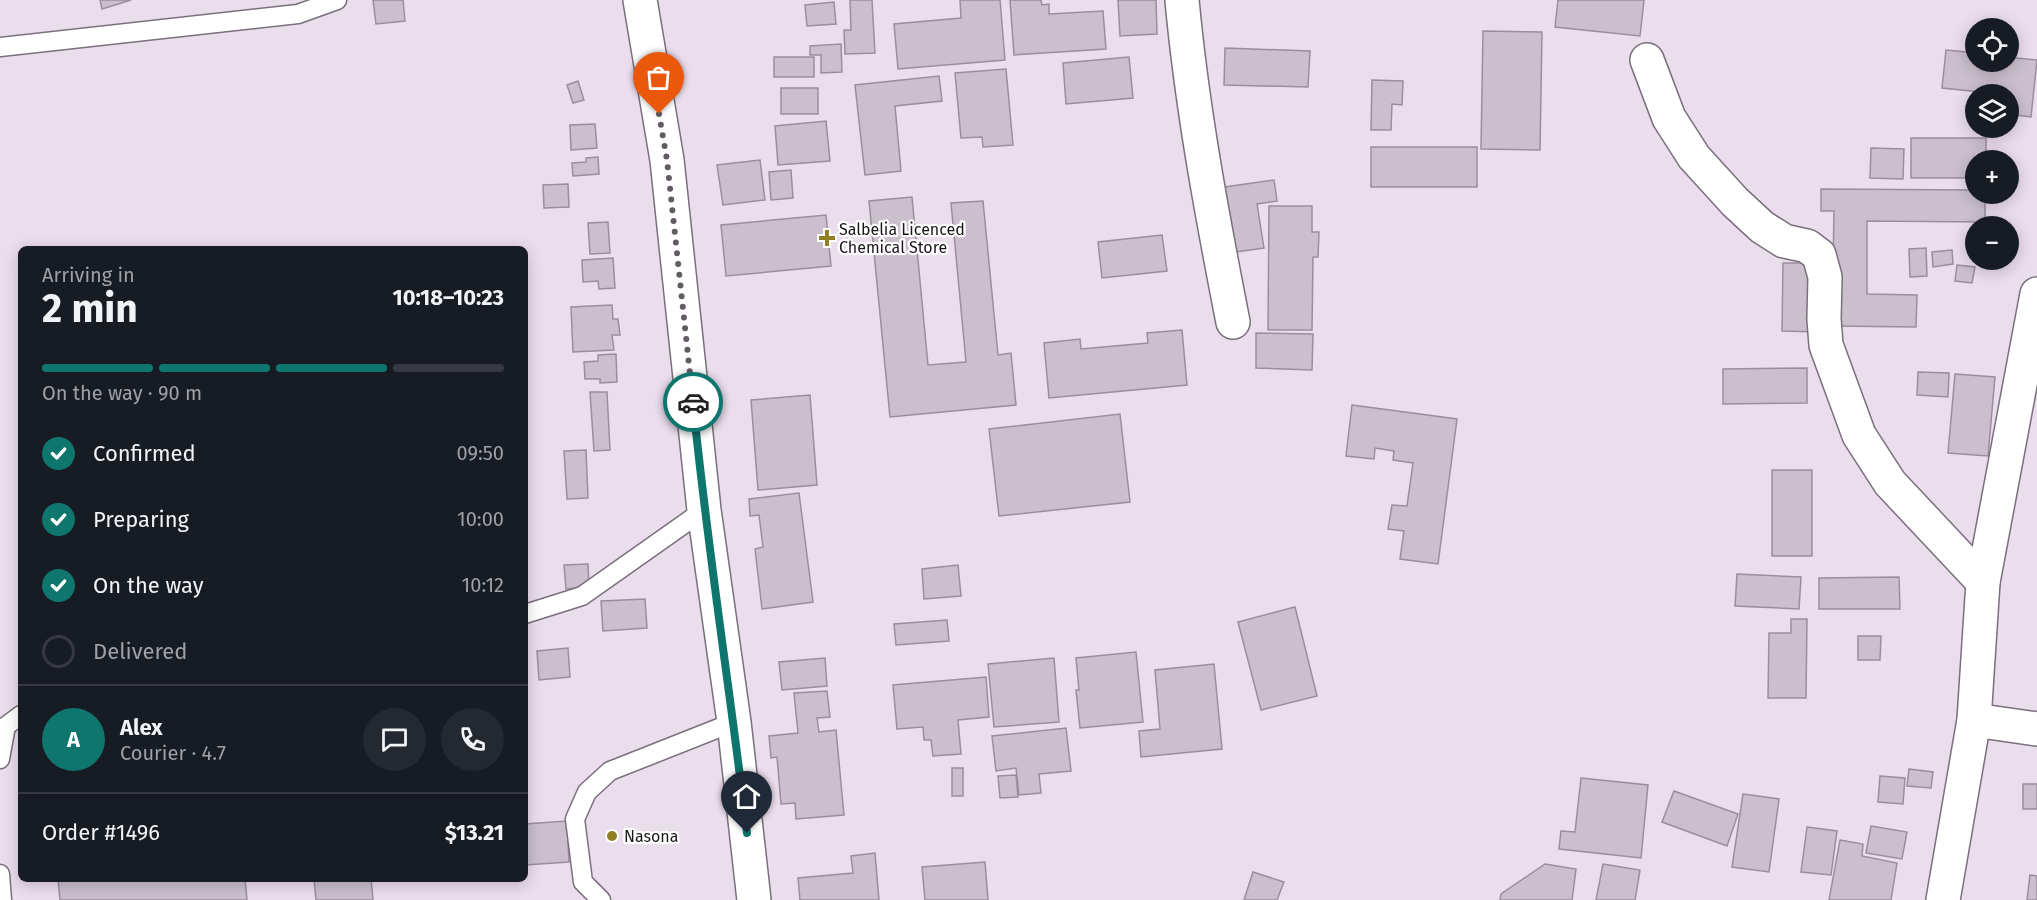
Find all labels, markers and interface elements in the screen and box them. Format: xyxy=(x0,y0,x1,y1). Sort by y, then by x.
map controls xyxy=(1965,18,2019,270)
button: locate xyxy=(1965,18,2019,72)
pin xyxy=(633,52,684,114)
icon: bag xyxy=(642,61,675,94)
button: layers xyxy=(1965,84,2019,138)
button: + xyxy=(1965,150,2019,204)
button: − xyxy=(1965,216,2019,270)
place label: Salbelia Licenced Chemical Store xyxy=(839,220,965,257)
marker: Salbelia Licenced Chemical Store xyxy=(820,231,834,245)
text: Arriving in xyxy=(42,263,135,287)
text: 10:18–10:23 xyxy=(392,284,504,311)
text: 2 min xyxy=(42,286,138,332)
courier xyxy=(663,372,723,432)
text: On the way · 90 m xyxy=(42,381,202,405)
icon: car xyxy=(677,386,710,419)
icon: check xyxy=(42,437,75,470)
text: Confirmed xyxy=(93,440,196,467)
text: 09:50 xyxy=(456,441,504,465)
icon: check xyxy=(42,503,75,536)
text: Preparing xyxy=(93,506,189,533)
text: 10:00 xyxy=(457,507,504,531)
icon: check xyxy=(42,569,75,602)
text: On the way xyxy=(93,572,204,599)
text: 10:12 xyxy=(462,573,504,597)
text: Delivered xyxy=(93,638,188,665)
button: chat xyxy=(363,708,426,771)
button: phone xyxy=(441,708,504,771)
text: Alex xyxy=(120,714,163,741)
text: A xyxy=(67,726,80,753)
text: Courier · 4.7 xyxy=(120,741,226,765)
pin xyxy=(721,771,772,833)
icon: home xyxy=(730,780,763,813)
text: Order #1496 xyxy=(42,819,160,846)
text: $13.21 xyxy=(445,819,504,846)
place label: Nasona xyxy=(624,827,678,846)
marker: Nasona xyxy=(605,829,619,843)

